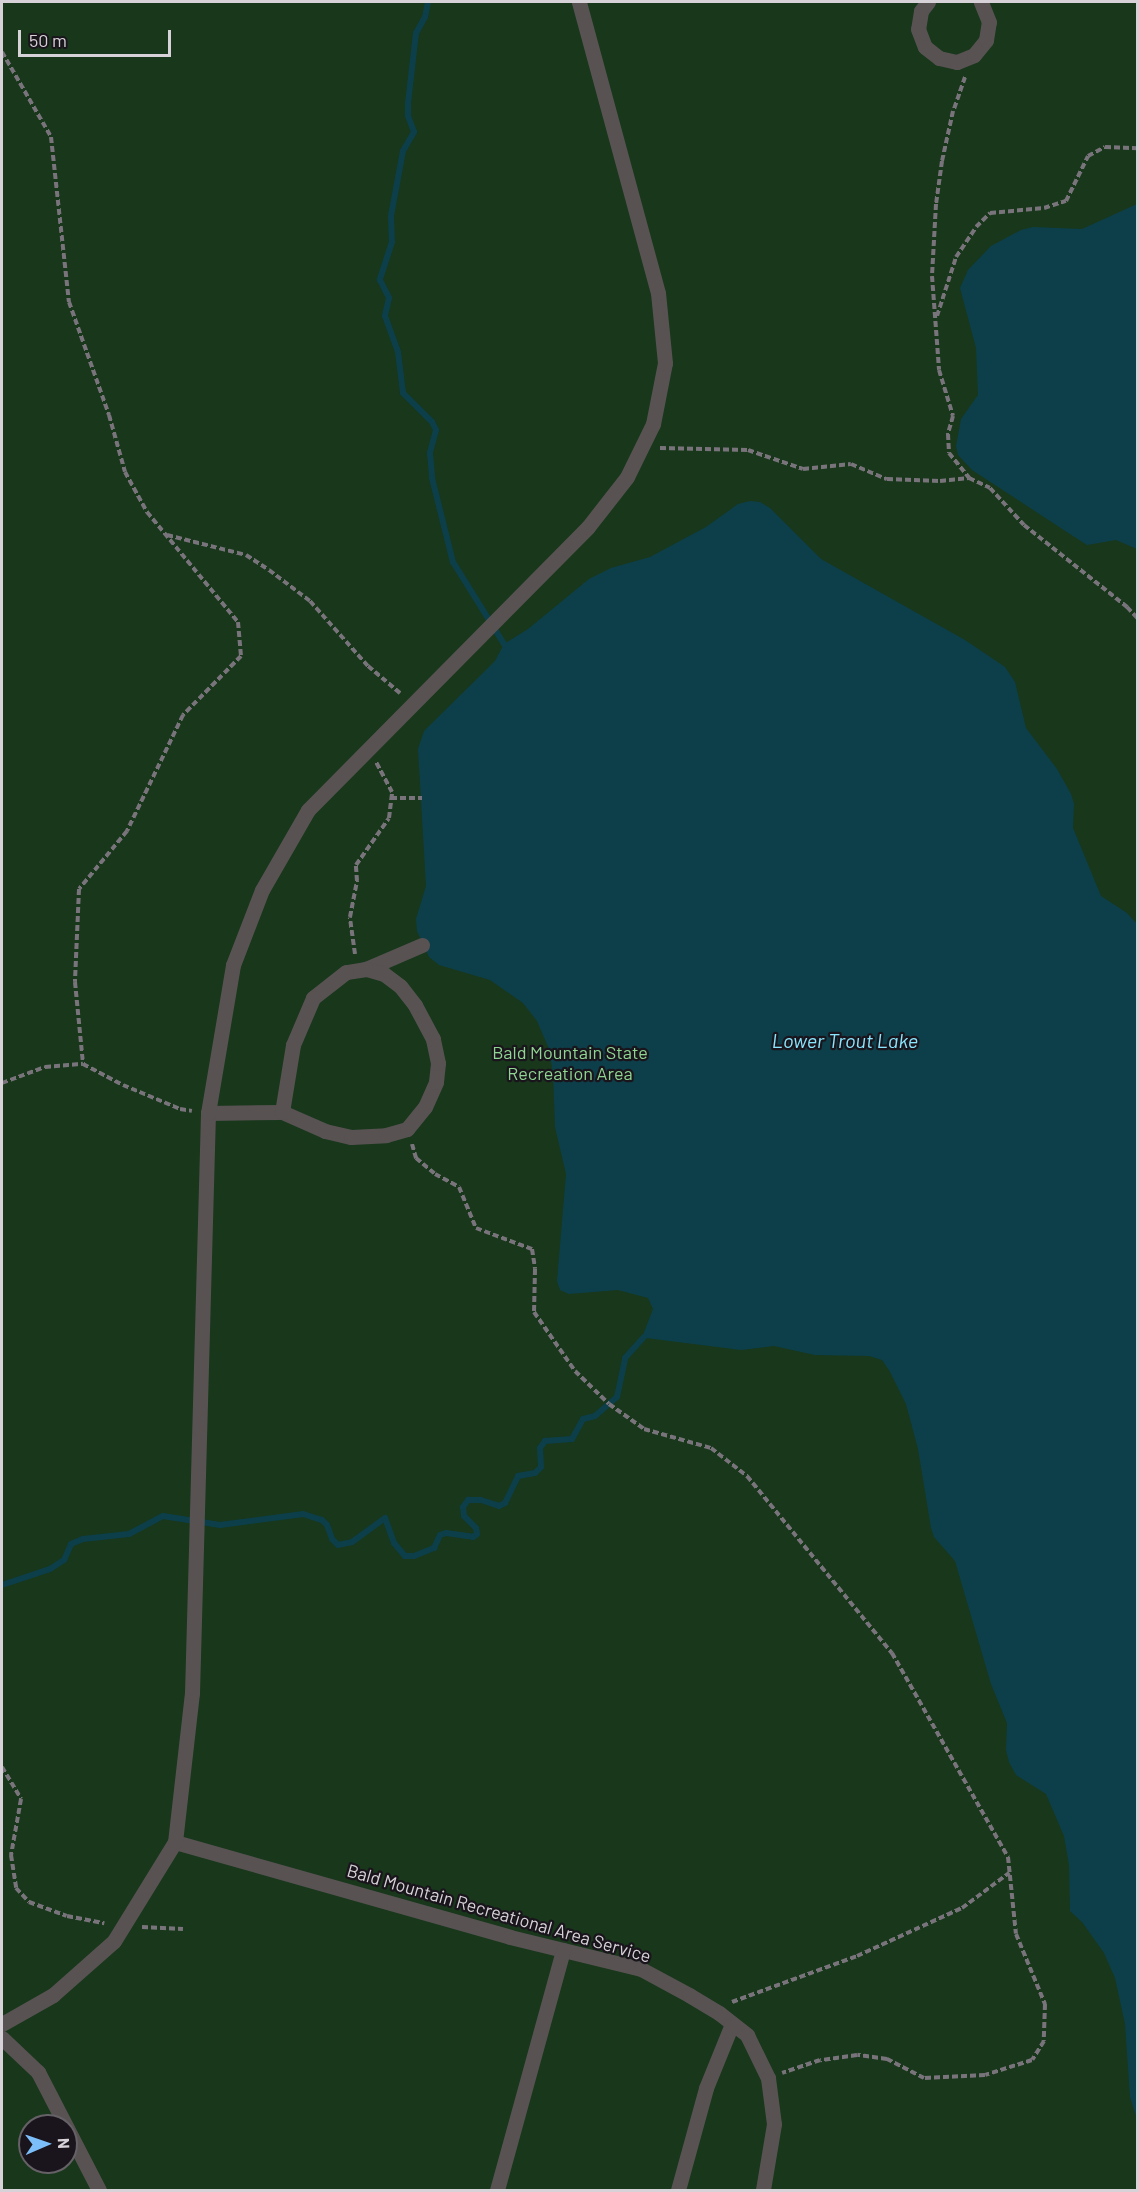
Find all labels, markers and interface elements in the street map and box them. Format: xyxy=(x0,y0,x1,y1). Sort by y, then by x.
scale bar xyxy=(21,18,174,56)
text: 50 m xyxy=(29,29,67,51)
water label: Lower Trout Lake xyxy=(772,1028,918,1052)
park label: Bald Mountain State Recreation Area xyxy=(492,1042,648,1084)
street label: Bald Mountain Recreational Area Service xyxy=(345,1859,653,1967)
north arrow xyxy=(18,2114,78,2174)
text: N xyxy=(55,2138,74,2149)

